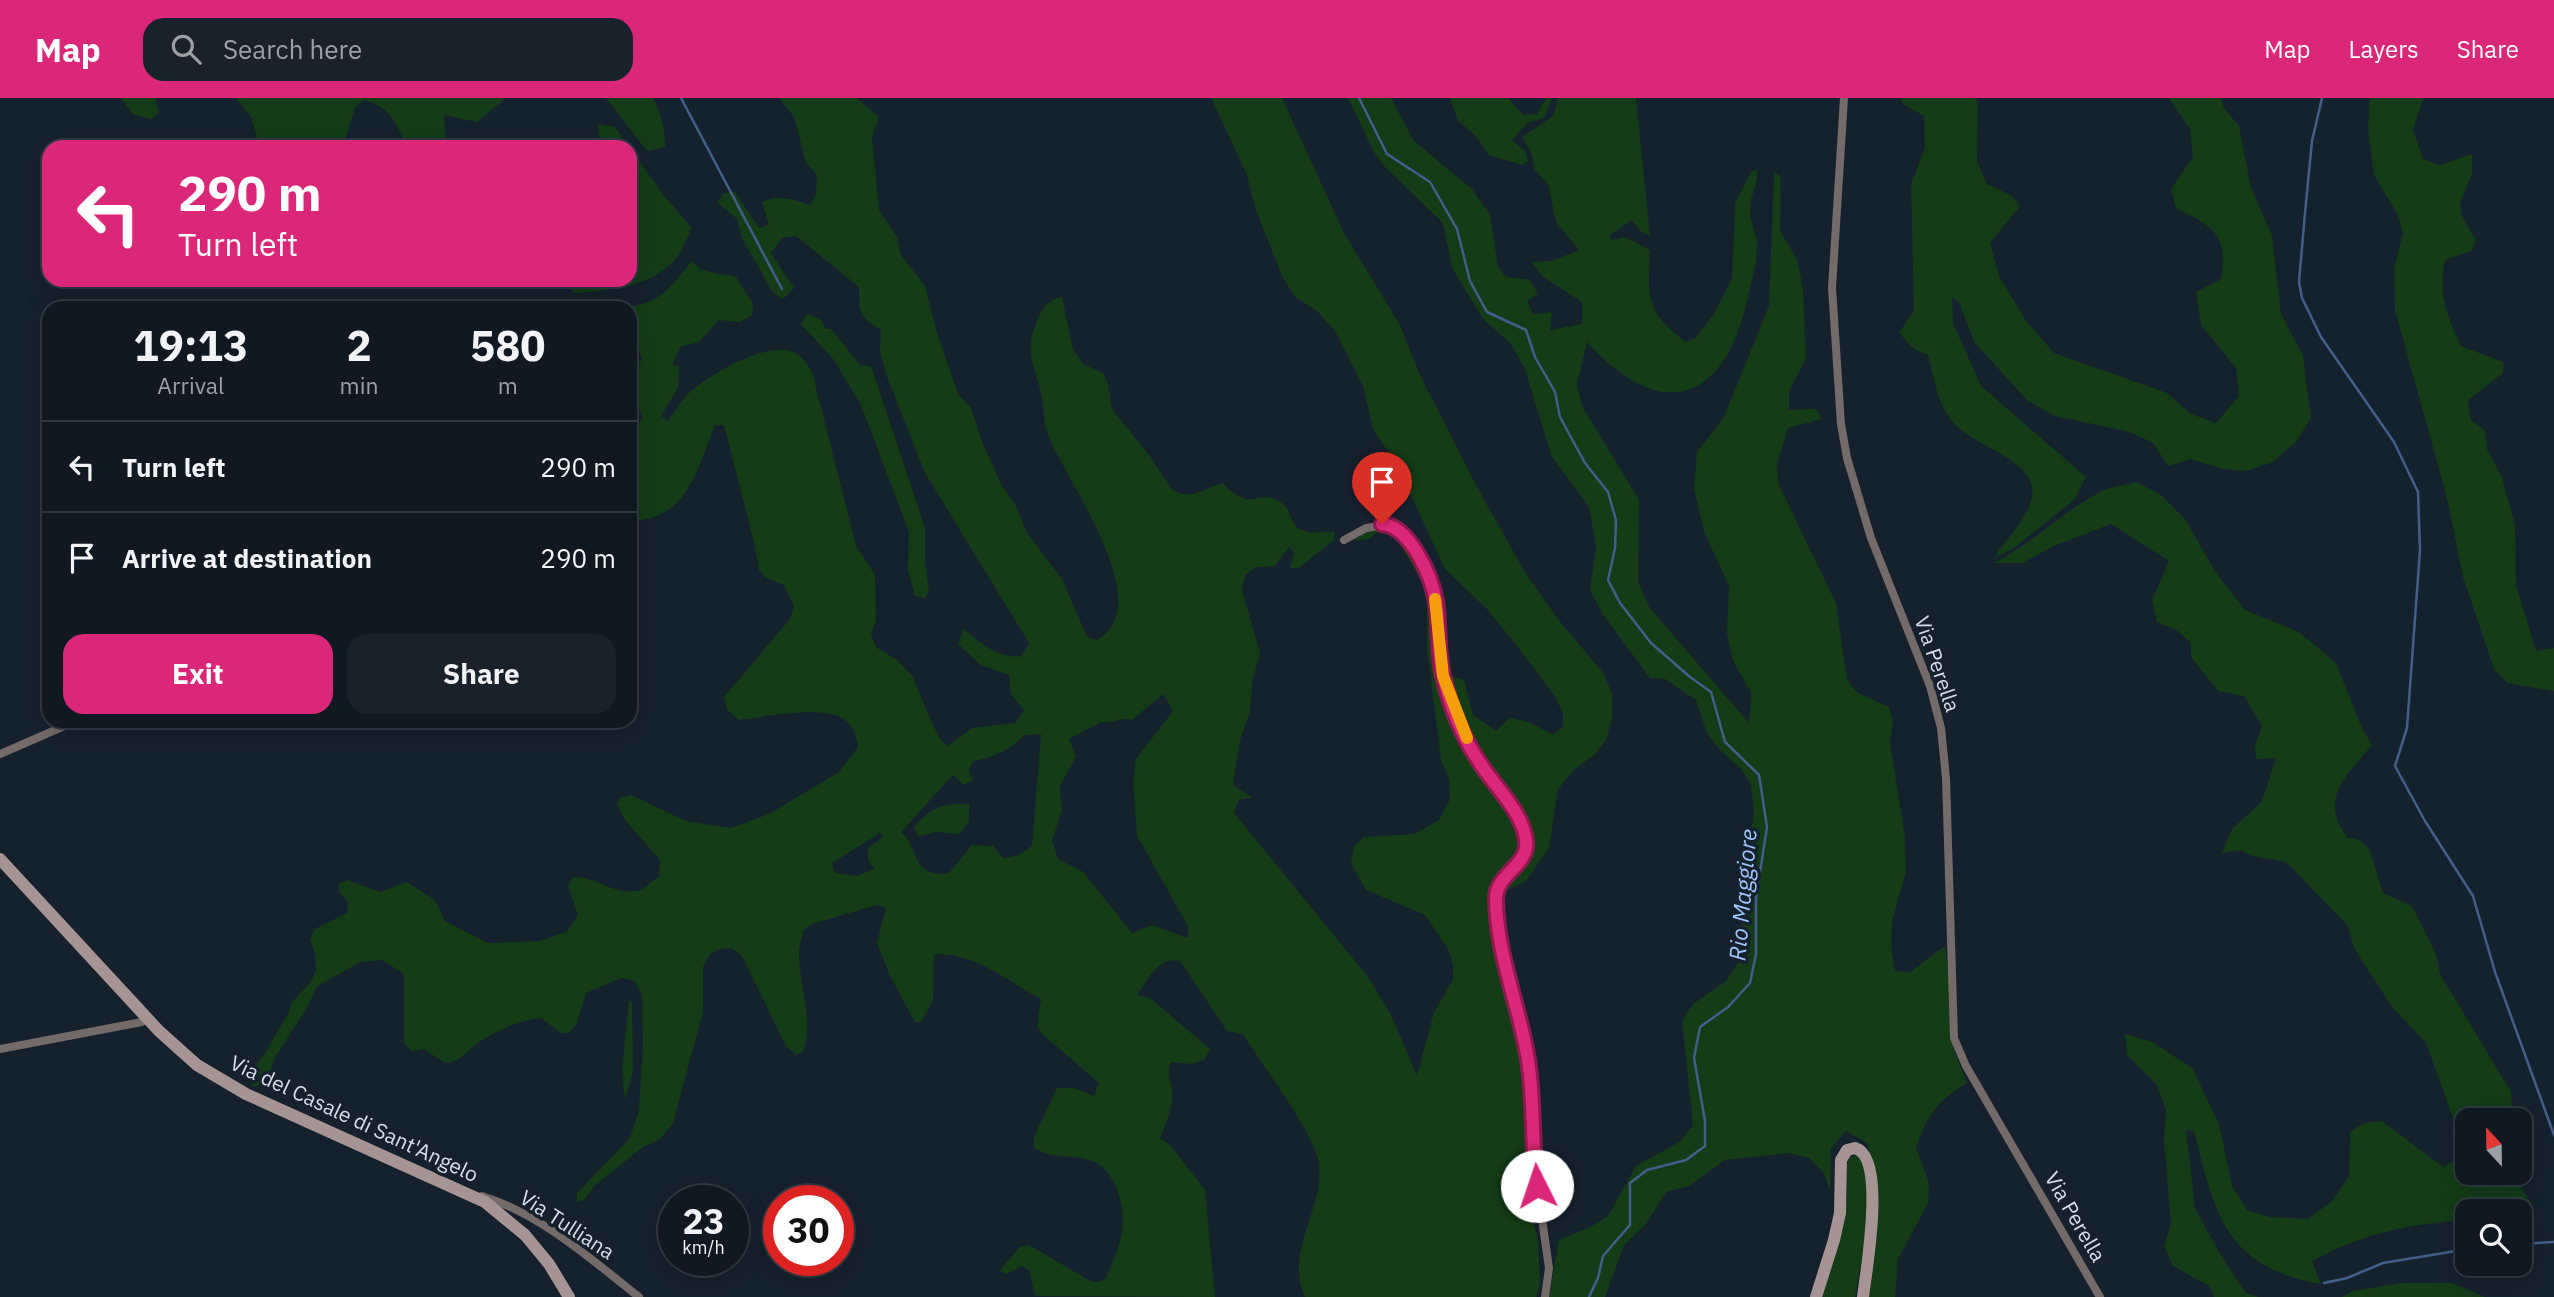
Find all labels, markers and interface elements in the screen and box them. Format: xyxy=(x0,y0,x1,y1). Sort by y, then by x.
search box xyxy=(143,18,633,81)
text: Map xyxy=(35,28,101,71)
icon: search xyxy=(167,30,205,68)
text: Search here xyxy=(223,32,362,66)
text: Map xyxy=(2264,33,2311,65)
text: Layers xyxy=(2349,33,2419,65)
text: Share xyxy=(2457,33,2519,65)
text: 290 m xyxy=(178,161,322,224)
icon: left xyxy=(63,168,154,259)
text: Turn left xyxy=(178,223,298,265)
text: 19:13 xyxy=(133,318,248,373)
text: 2 xyxy=(346,318,372,373)
text: 580 xyxy=(470,318,546,373)
text: Arrival xyxy=(157,370,224,400)
text: min xyxy=(340,370,378,400)
text: m xyxy=(498,370,518,400)
icon: left xyxy=(63,448,101,486)
text: Turn left xyxy=(122,450,225,484)
text: 290 m xyxy=(540,450,616,484)
pin xyxy=(1352,452,1412,524)
icon: arrive xyxy=(1363,463,1401,501)
icon: arrive xyxy=(63,539,101,577)
text: Arrive at destination xyxy=(122,541,372,575)
text: 290 m xyxy=(540,541,616,575)
street label: Via Perella xyxy=(1908,612,1967,715)
button: Exit xyxy=(63,634,333,714)
button: Share xyxy=(347,634,616,714)
water label: Rio Maggiore xyxy=(1721,828,1763,962)
street label: Via del Casale di Sant'Angelo xyxy=(226,1048,483,1188)
north arrow xyxy=(2455,1108,2532,1185)
map controls xyxy=(2455,1108,2532,1276)
position arrow xyxy=(1500,1149,1574,1223)
street label: Via Perella xyxy=(2039,1166,2113,1267)
street label: Via Tulliana xyxy=(515,1183,620,1265)
speed limit sign: 30 xyxy=(763,1185,854,1276)
text: 23 xyxy=(682,1198,725,1244)
button: search xyxy=(2455,1199,2532,1276)
text: km/h xyxy=(682,1236,725,1259)

